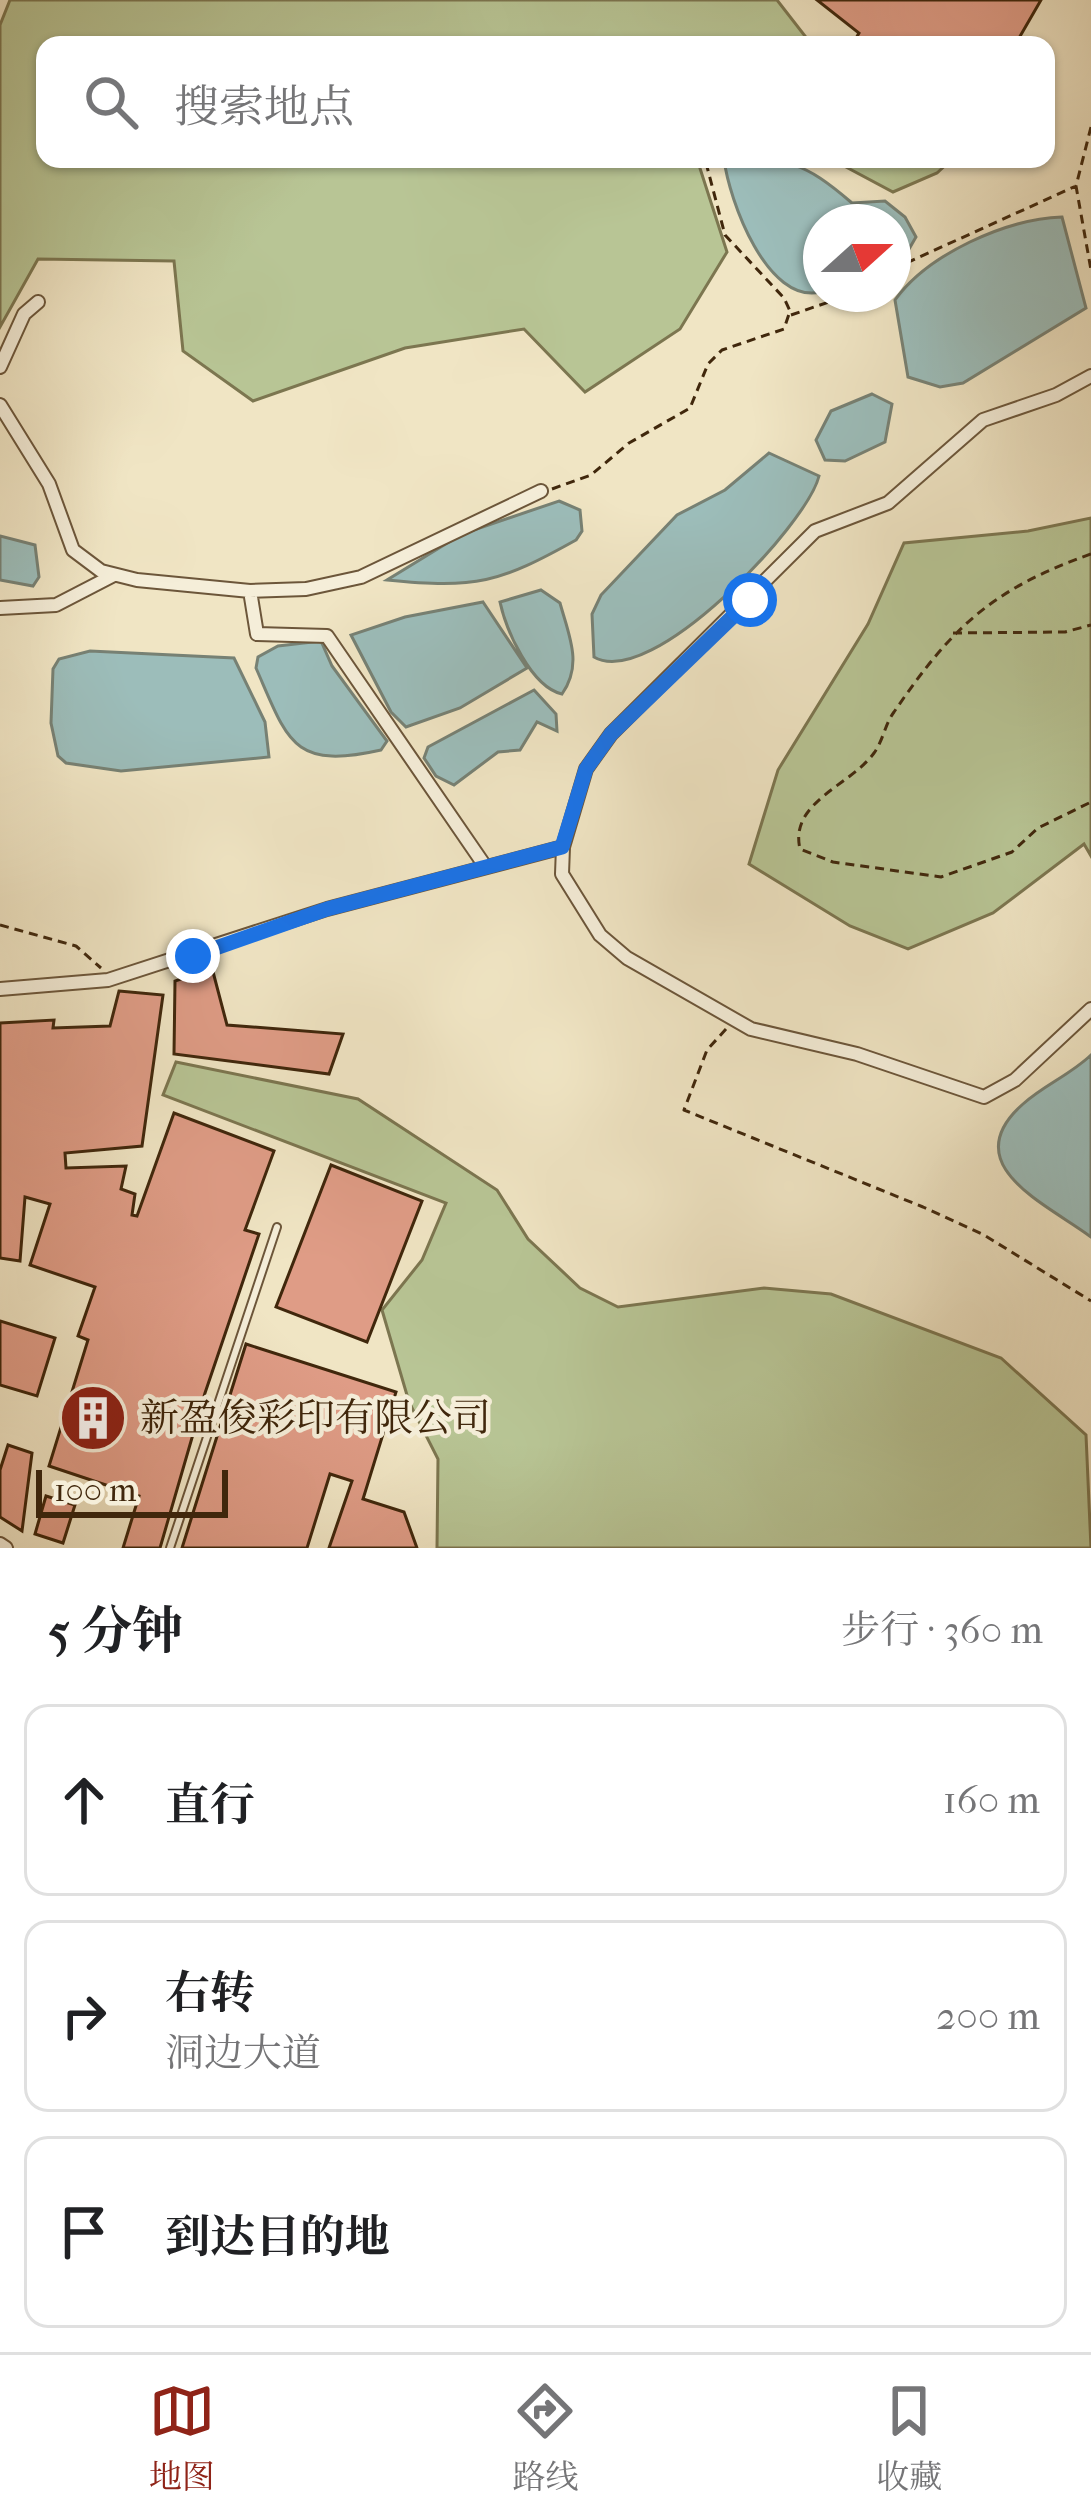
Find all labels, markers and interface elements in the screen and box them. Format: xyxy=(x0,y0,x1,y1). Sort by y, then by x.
search box xyxy=(36,36,1055,168)
icon: search xyxy=(78,69,144,135)
text: 搜索地点 xyxy=(174,81,354,134)
north arrow xyxy=(803,204,911,312)
route start xyxy=(723,573,777,627)
route end xyxy=(166,929,220,983)
building icon: 新盈俊彩印有限公司 xyxy=(58,1383,128,1453)
place label: 新盈俊彩印有限公司 xyxy=(140,1395,491,1441)
scale bar xyxy=(36,1464,228,1517)
text: 100 m xyxy=(54,1471,137,1510)
text: 5 分钟 xyxy=(48,1601,183,1661)
text: 步行 · 360 m xyxy=(841,1607,1043,1653)
icon: ahead xyxy=(51,1767,117,1833)
text: 160 m xyxy=(943,1777,1040,1823)
text: 直行 xyxy=(165,1779,255,1832)
text: 右转 xyxy=(165,1967,255,2020)
icon: right xyxy=(51,1983,117,2049)
text: 200 m xyxy=(936,1993,1040,2039)
text: 洞边大道 xyxy=(165,2030,321,2076)
icon: arrive xyxy=(51,2199,117,2265)
text: 到达目的地 xyxy=(165,2211,390,2264)
tab: 地图 xyxy=(149,2378,215,2497)
tab: 路线 xyxy=(512,2378,578,2497)
tab: 收藏 xyxy=(876,2378,942,2497)

